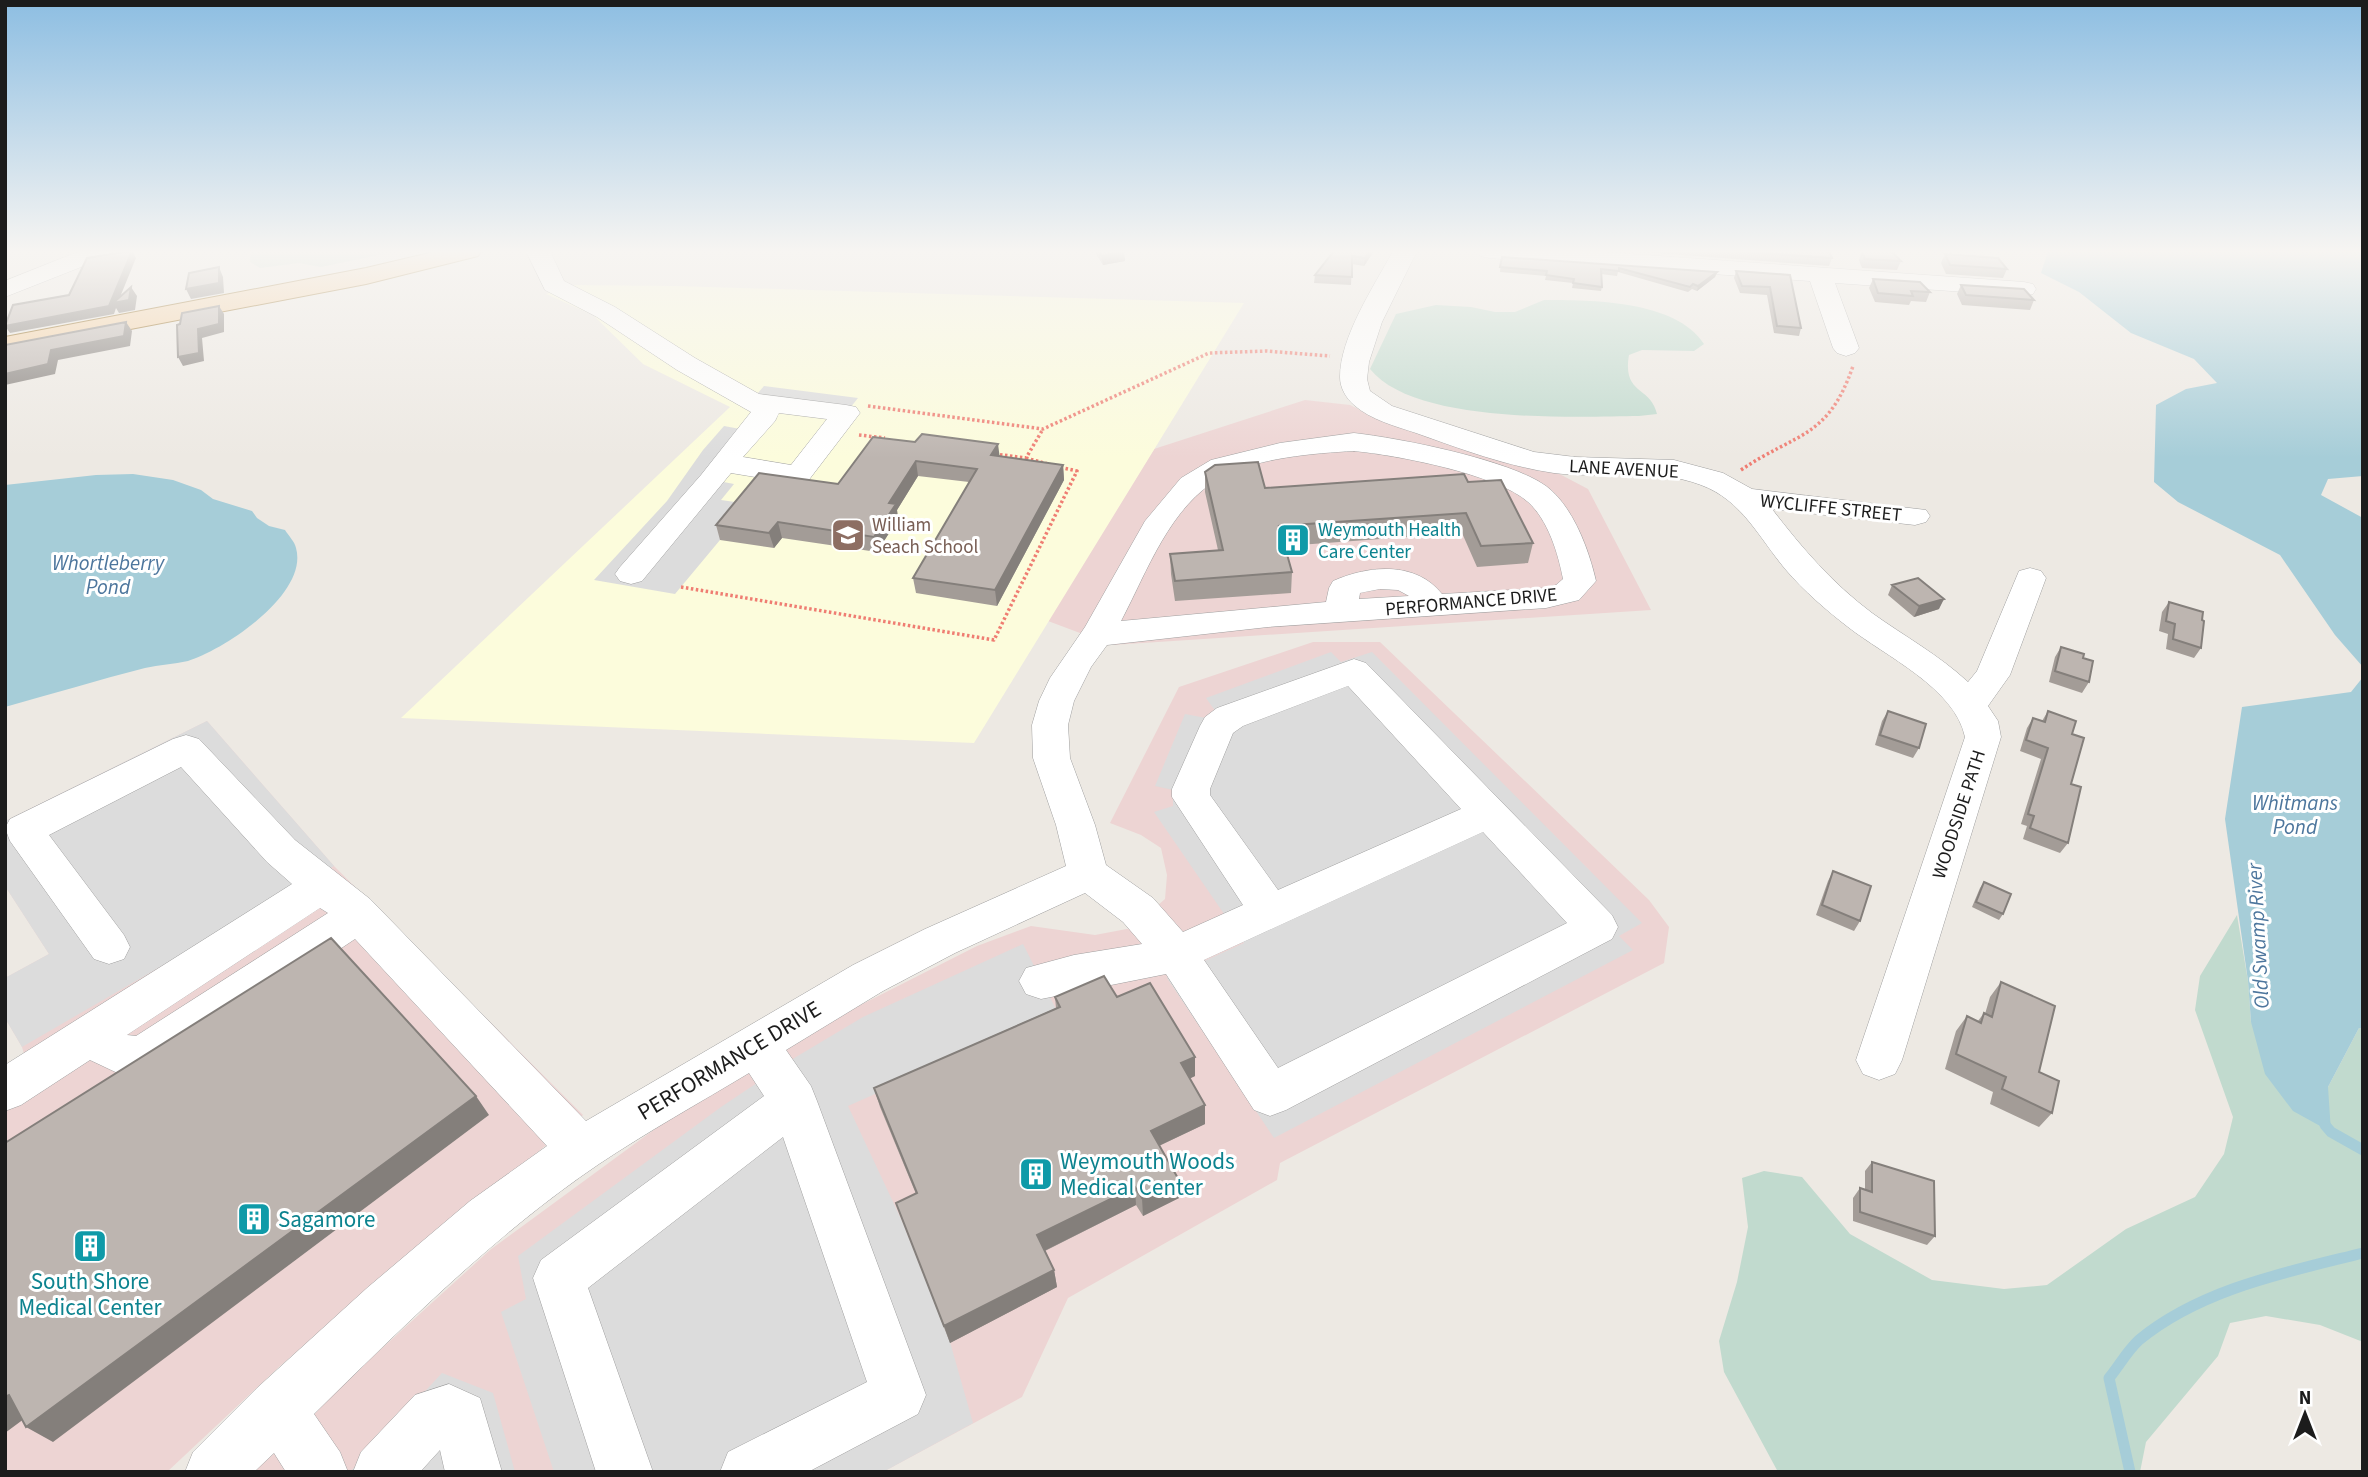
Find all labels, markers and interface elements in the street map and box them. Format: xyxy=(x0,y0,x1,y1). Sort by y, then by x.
street label: LANE AVENUE xyxy=(1568,453,1680,486)
street label: WYCLIFFE STREET xyxy=(1759,488,1903,529)
place label: William Seach School xyxy=(872,512,978,561)
school or university icon: William Seach School xyxy=(829,516,867,554)
place label: Weymouth Health Care Center xyxy=(1318,517,1461,566)
building icon: Weymouth Health Care Center xyxy=(1274,521,1312,559)
water label: Whortleberry Pond xyxy=(52,548,166,602)
street label: PERFORMANCE DRIVE xyxy=(1384,582,1558,623)
street label: WOODSIDE PATH xyxy=(1926,747,1993,882)
water label: Whitmans Pond xyxy=(2252,788,2338,842)
water label: Old Swamp River xyxy=(2239,861,2277,1010)
street label: PERFORMANCE DRIVE xyxy=(631,992,827,1128)
place label: Weymouth Woods Medical Center xyxy=(1060,1145,1235,1204)
building icon: Weymouth Woods Medical Center xyxy=(1017,1155,1055,1193)
building icon: Sagamore xyxy=(235,1200,273,1238)
place label: Sagamore xyxy=(278,1203,375,1236)
building icon: South Shore Medical Center xyxy=(71,1227,109,1265)
place label: South Shore Medical Center xyxy=(19,1265,162,1324)
north arrow xyxy=(2270,1379,2340,1449)
text: N xyxy=(2299,1385,2311,1412)

